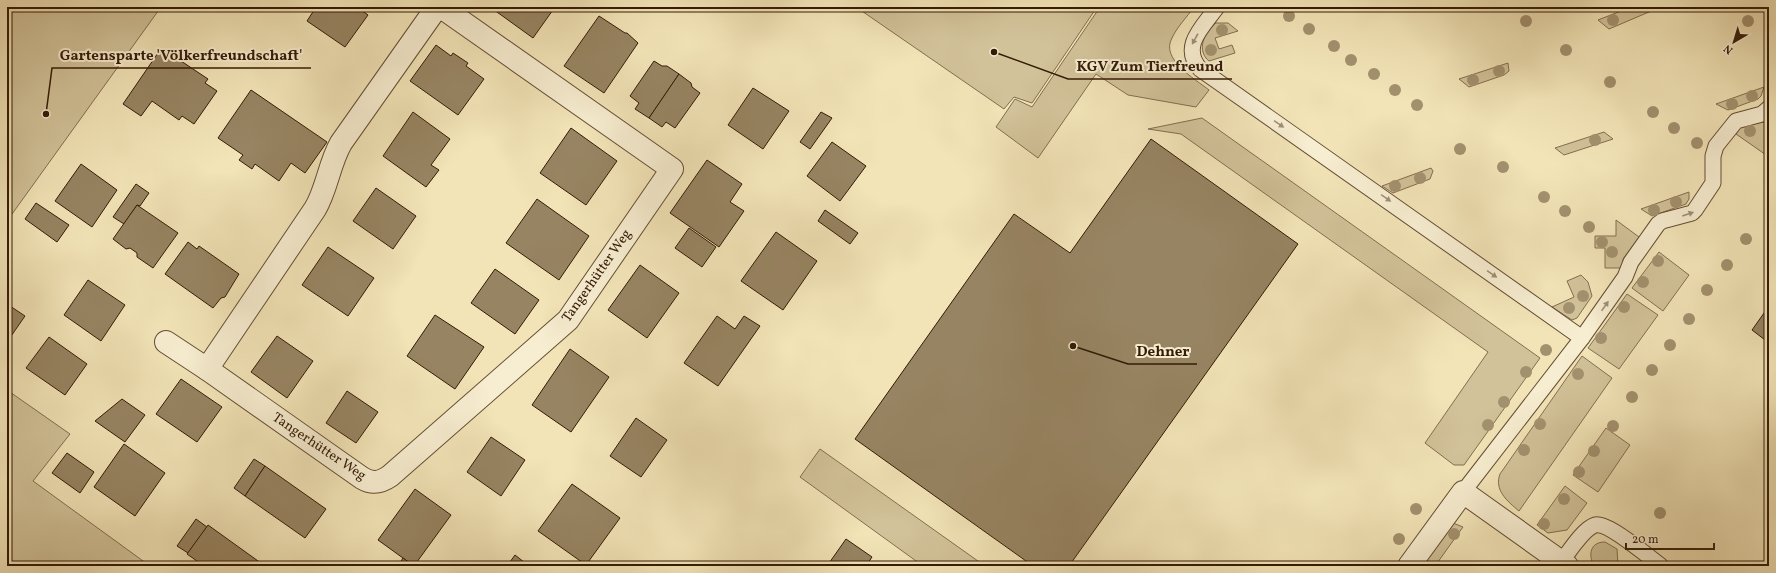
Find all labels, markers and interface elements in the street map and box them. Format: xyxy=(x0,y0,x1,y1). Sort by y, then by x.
north arrow xyxy=(1714,22,1754,62)
one-way arrow xyxy=(1192,33,1199,45)
text: N xyxy=(1721,40,1737,57)
callout: Gartensparte 'Völkerfreundschaft' xyxy=(52,41,311,68)
text: Gartensparte 'Völkerfreundschaft' xyxy=(60,46,302,67)
callout: KGV Zum Tierfreund xyxy=(1068,52,1232,79)
text: KGV Zum Tierfreund xyxy=(1076,57,1224,78)
one-way arrow xyxy=(1274,120,1284,128)
one-way arrow xyxy=(1381,194,1391,202)
one-way arrow xyxy=(1682,210,1694,216)
street label: Tangerhütter Weg xyxy=(558,226,636,326)
one-way arrow xyxy=(1487,270,1497,278)
one-way arrow xyxy=(1601,301,1609,311)
callout: Dehner xyxy=(1128,337,1197,364)
text: Dehner xyxy=(1137,342,1189,363)
street label: Tangerhütter Weg xyxy=(268,408,370,486)
scale bar xyxy=(1626,525,1714,551)
text: 20 m xyxy=(1632,532,1659,548)

